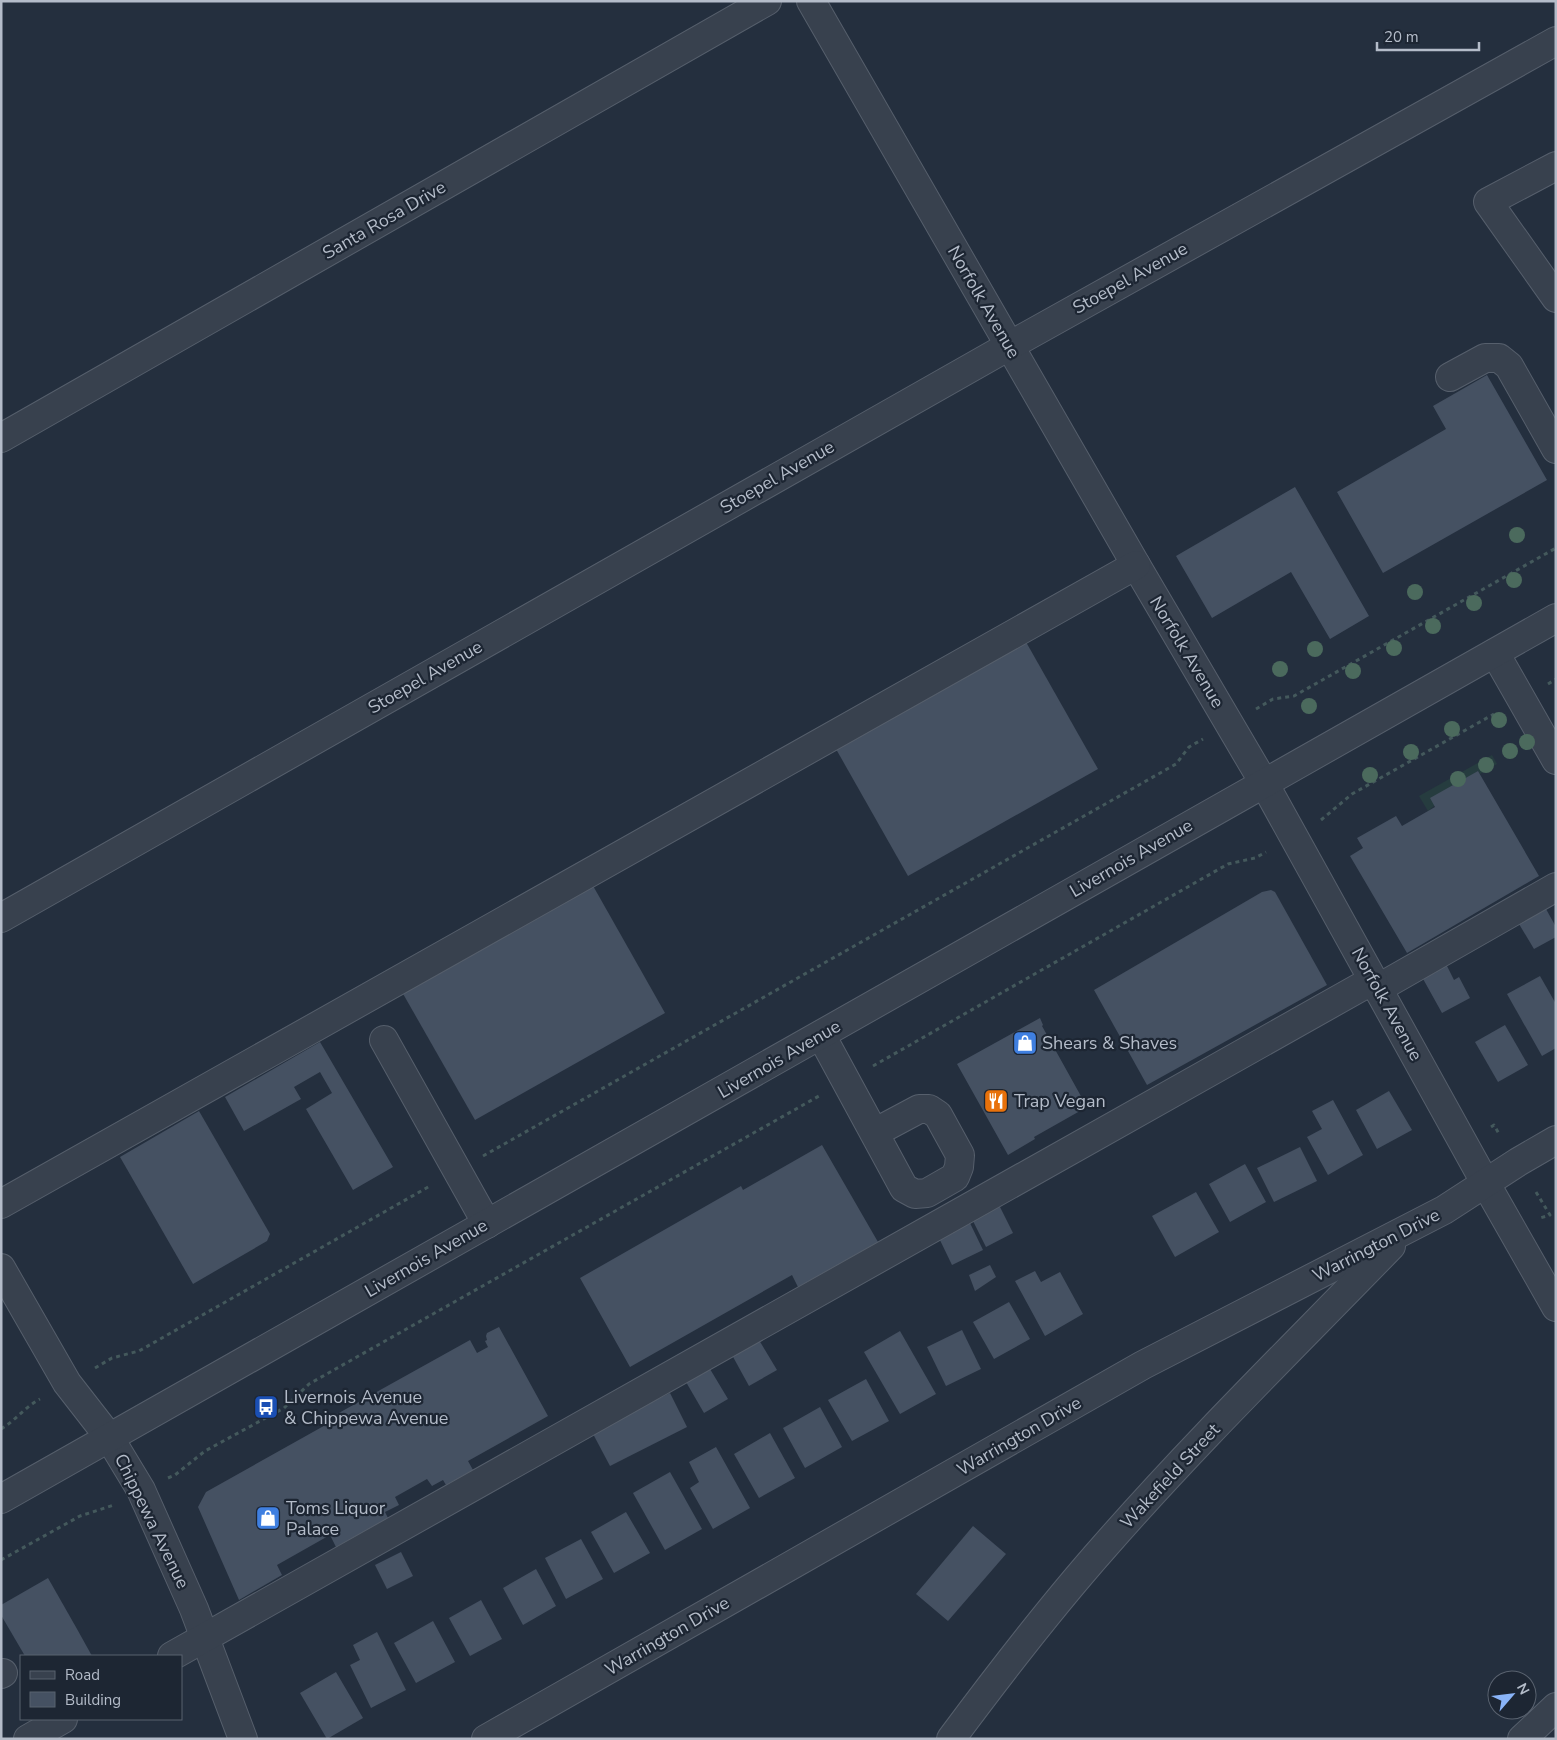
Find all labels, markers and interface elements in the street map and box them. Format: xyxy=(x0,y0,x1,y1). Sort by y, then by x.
scale bar xyxy=(1377,20,1480,52)
text: 20 m xyxy=(1384,27,1419,47)
street label: Santa Rosa Drive xyxy=(318,175,450,265)
street label: Stoepel Avenue xyxy=(1068,236,1192,320)
street label: Norfolk Avenue xyxy=(942,241,1026,363)
street label: Stoepel Avenue xyxy=(716,435,838,519)
street label: Norfolk Avenue xyxy=(1144,592,1230,712)
street label: Stoepel Avenue xyxy=(364,635,486,719)
street label: Livernois Avenue xyxy=(1065,813,1197,903)
street label: Norfolk Avenue xyxy=(1346,943,1428,1065)
street label: Livernois Avenue xyxy=(713,1014,845,1104)
shop icon: Shears & Shaves xyxy=(1012,1030,1038,1056)
place label: Shears & Shaves xyxy=(1042,1031,1177,1055)
restaurant icon: Trap Vegan xyxy=(983,1088,1009,1114)
place label: Trap Vegan xyxy=(1014,1089,1106,1113)
street label: Warrington Drive xyxy=(1308,1203,1444,1287)
street label: Livernois Avenue xyxy=(360,1213,492,1303)
place label: Livernois Avenue & Chippewa Avenue xyxy=(284,1385,448,1430)
street label: Warrington Drive xyxy=(952,1391,1086,1481)
bus stop icon: Livernois Avenue & Chippewa Avenue xyxy=(253,1394,279,1420)
street label: Wakefield Street xyxy=(1115,1418,1226,1534)
street label: Chippewa Avenue xyxy=(109,1450,195,1592)
place label: Toms Liquor Palace xyxy=(286,1496,386,1541)
shop icon: Toms Liquor Palace xyxy=(255,1505,281,1531)
street label: Warrington Drive xyxy=(600,1591,734,1681)
legend xyxy=(20,1655,182,1720)
text: Road xyxy=(65,1665,100,1685)
north arrow xyxy=(1487,1670,1537,1720)
text: N xyxy=(1512,1680,1534,1698)
text: Building xyxy=(65,1690,121,1710)

